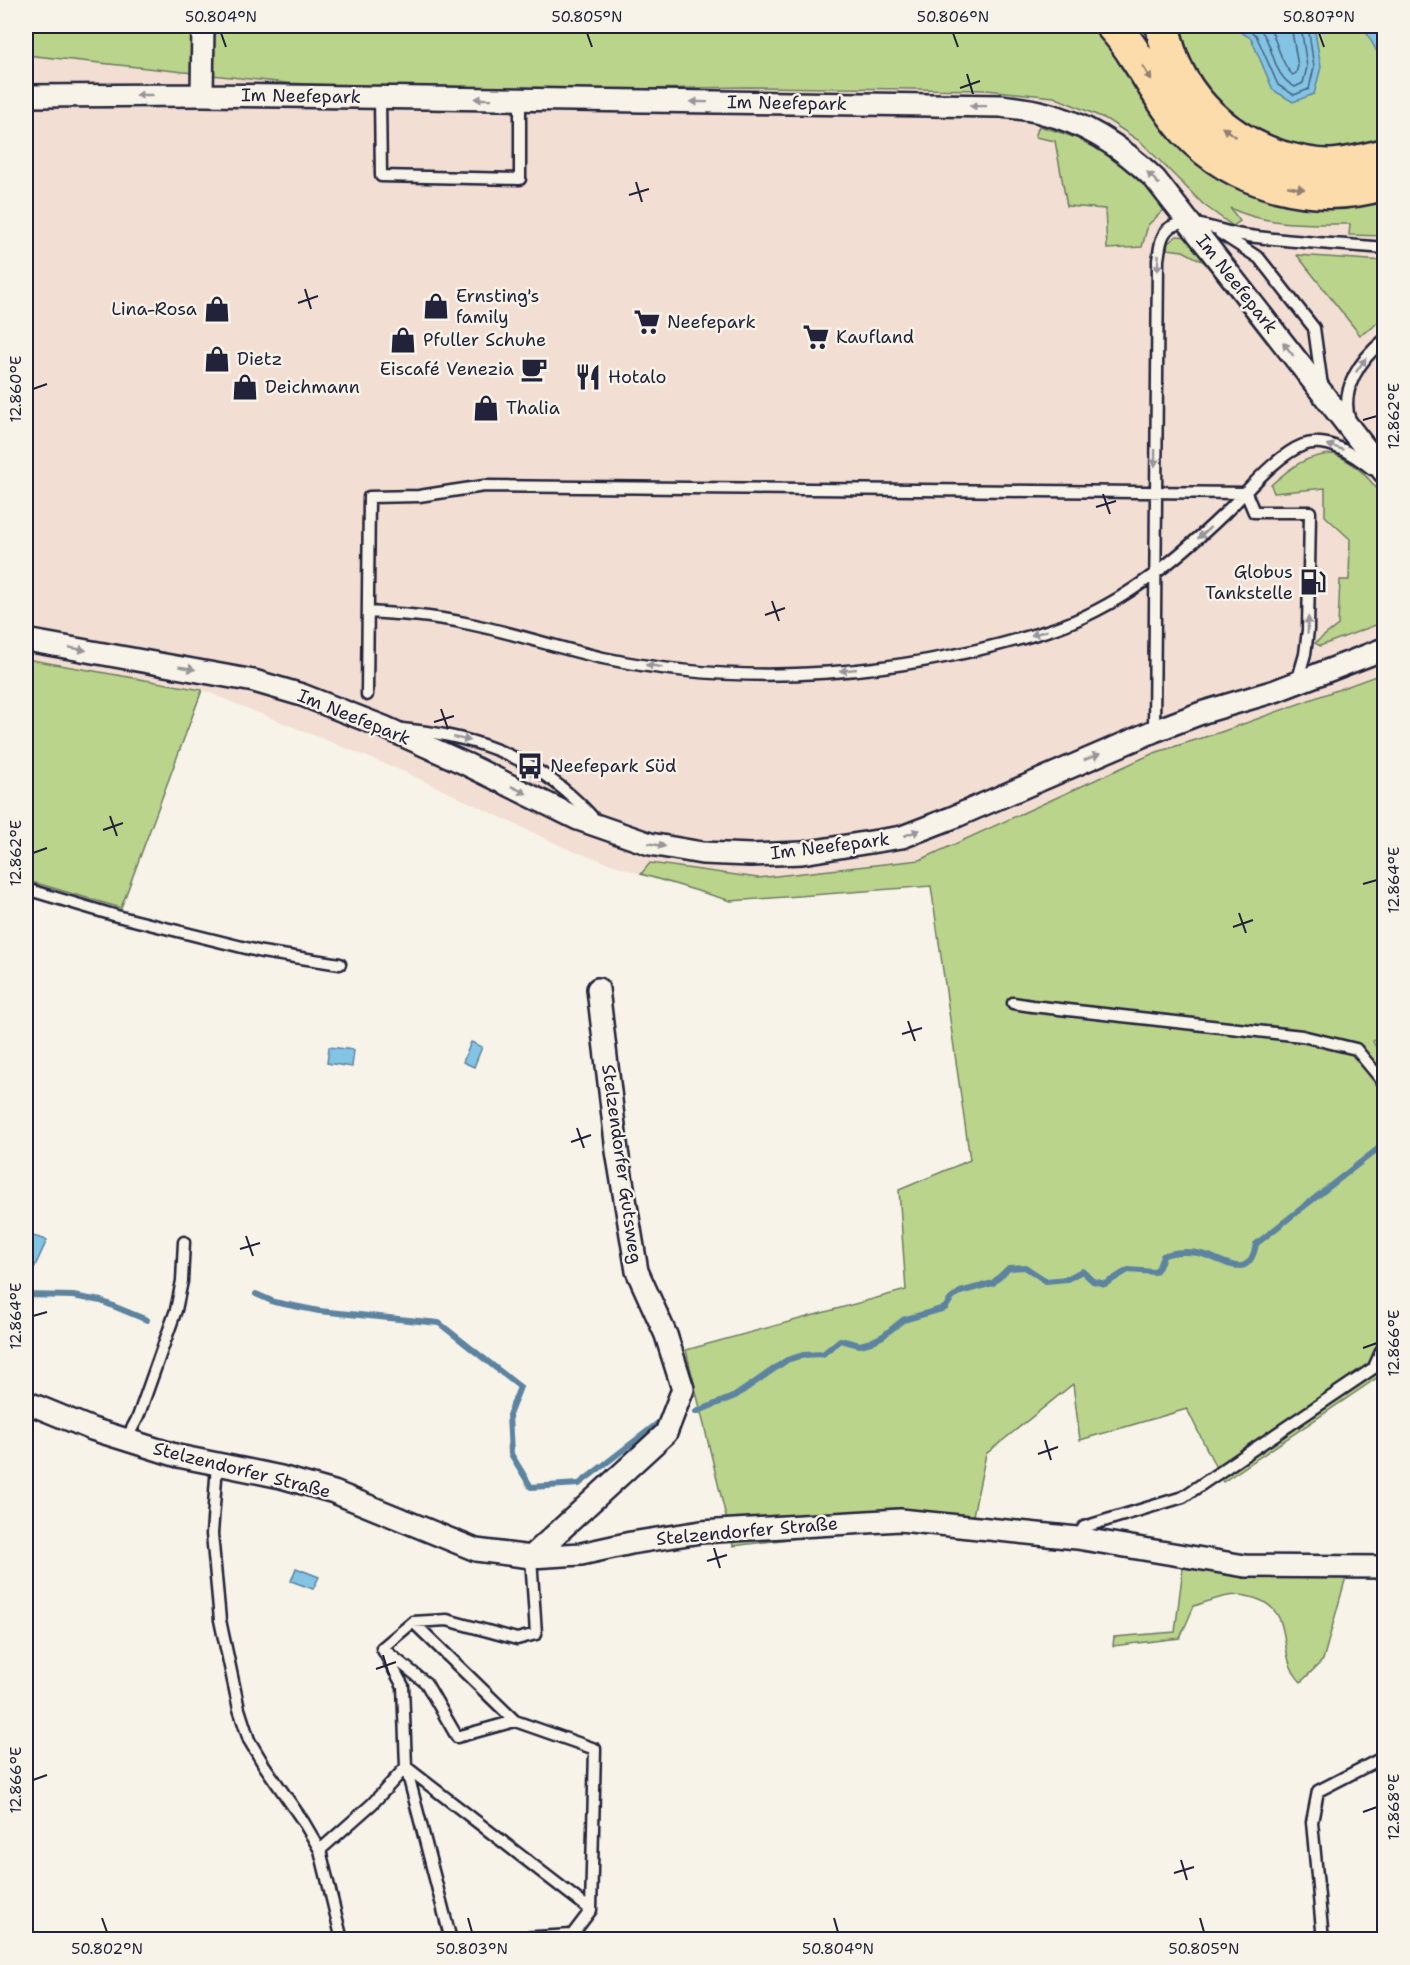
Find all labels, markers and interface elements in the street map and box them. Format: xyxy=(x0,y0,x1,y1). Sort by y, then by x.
text: 50.804°N xyxy=(185,7,257,27)
text: 50.805°N xyxy=(551,7,623,27)
text: 50.806°N xyxy=(917,7,989,27)
text: 50.807°N xyxy=(1283,7,1355,27)
one-way arrow xyxy=(1141,65,1152,81)
street label: Im Neefepark xyxy=(241,83,361,109)
one-way arrow xyxy=(134,90,153,100)
street label: Im Neefepark xyxy=(727,90,847,116)
one-way arrow xyxy=(473,94,492,104)
one-way arrow xyxy=(689,97,708,107)
one-way arrow xyxy=(968,101,987,111)
one-way arrow xyxy=(1222,126,1238,138)
one-way arrow xyxy=(1146,170,1160,185)
one-way arrow xyxy=(1286,184,1305,193)
street label: Im Neefepark xyxy=(1191,229,1283,339)
one-way arrow xyxy=(1154,254,1163,273)
place label: Ernsting's family xyxy=(456,284,539,329)
shop icon: Ernsting's family xyxy=(421,291,451,321)
shop icon: Lina-Rosa xyxy=(202,294,232,324)
place label: Lina-Rosa xyxy=(111,297,197,321)
supermarket icon: Neefepark xyxy=(632,307,662,337)
place label: Neefepark xyxy=(667,310,756,334)
supermarket icon: Kaufland xyxy=(801,322,831,352)
shop icon: Pfuller Schuhe xyxy=(388,325,418,355)
place label: Kaufland xyxy=(836,325,914,349)
place label: Pfuller Schuhe xyxy=(423,328,546,352)
one-way arrow xyxy=(1282,341,1294,356)
shop icon: Dietz xyxy=(202,344,232,374)
place label: Dietz xyxy=(237,347,282,371)
cafe icon: Eiscafé Venezia xyxy=(519,354,549,384)
text: 12.860°E xyxy=(6,356,26,422)
one-way arrow xyxy=(1356,356,1367,373)
place label: Eiscafé Venezia xyxy=(380,357,514,381)
restaurant icon: Hotalo xyxy=(573,362,603,392)
place label: Hotalo xyxy=(608,365,666,389)
shop icon: Deichmann xyxy=(230,372,260,402)
place label: Deichmann xyxy=(265,375,360,399)
text: 12.862°E xyxy=(1384,383,1404,449)
shop icon: Thalia xyxy=(471,393,501,423)
place label: Thalia xyxy=(506,396,560,420)
one-way arrow xyxy=(1326,442,1344,452)
one-way arrow xyxy=(1150,448,1160,467)
one-way arrow xyxy=(1197,526,1212,539)
place label: Globus Tankstelle xyxy=(1205,560,1293,605)
fuel station icon: Globus Tankstelle xyxy=(1298,567,1328,597)
one-way arrow xyxy=(1304,615,1313,634)
one-way arrow xyxy=(1030,629,1048,638)
one-way arrow xyxy=(68,645,87,654)
one-way arrow xyxy=(644,662,663,671)
one-way arrow xyxy=(178,664,197,673)
one-way arrow xyxy=(838,665,857,675)
street label: Im Neefepark xyxy=(294,683,414,751)
one-way arrow xyxy=(453,734,472,744)
bus stop icon: Neefepark Süd xyxy=(515,751,545,781)
one-way arrow xyxy=(1083,753,1100,762)
place label: Neefepark Süd xyxy=(550,754,677,778)
one-way arrow xyxy=(510,785,527,795)
text: 12.862°E xyxy=(6,820,26,886)
street label: Im Neefepark xyxy=(769,827,891,865)
one-way arrow xyxy=(903,828,921,837)
one-way arrow xyxy=(647,841,666,850)
text: 12.864°E xyxy=(1384,847,1404,913)
street label: Stelzendorfer Gutsweg xyxy=(596,1063,648,1265)
text: 12.864°E xyxy=(6,1283,26,1349)
text: 12.866°E xyxy=(1384,1310,1404,1376)
street label: Stelzendorfer Straße xyxy=(151,1436,333,1504)
street label: Stelzendorfer Straße xyxy=(655,1511,839,1551)
text: 12.866°E xyxy=(6,1747,26,1813)
text: 12.868°E xyxy=(1384,1774,1404,1840)
text: 50.802°N xyxy=(71,1939,143,1959)
text: 50.803°N xyxy=(436,1939,508,1959)
text: 50.804°N xyxy=(802,1939,874,1959)
text: 50.805°N xyxy=(1168,1939,1240,1959)

